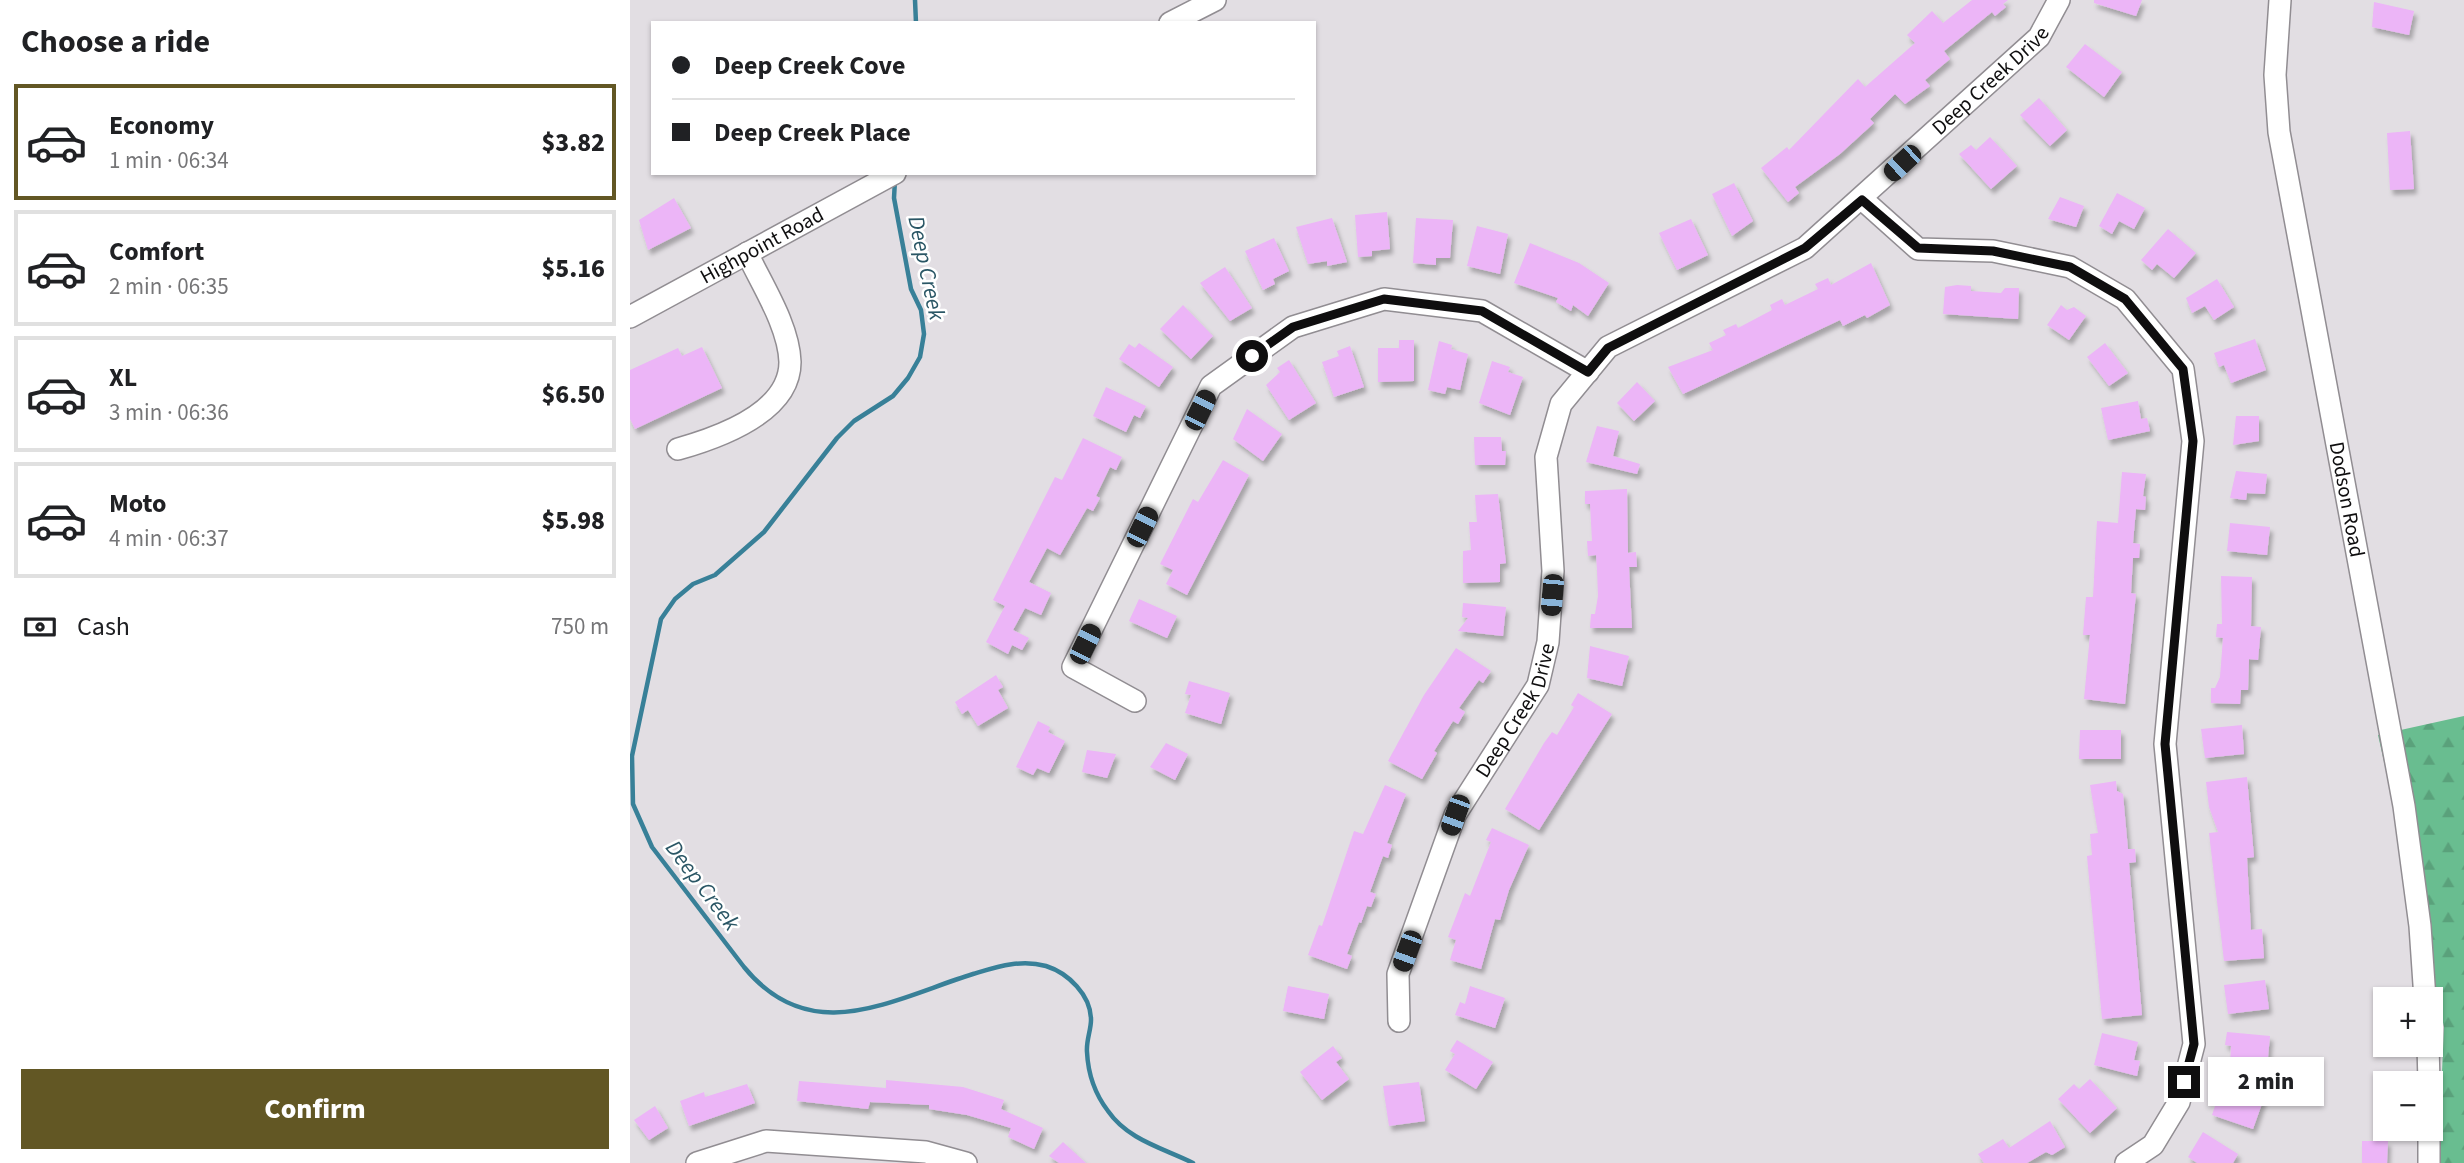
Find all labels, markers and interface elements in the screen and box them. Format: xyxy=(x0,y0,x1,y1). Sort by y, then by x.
text: Choose a ride xyxy=(21,19,210,65)
street label: Deep Creek Drive xyxy=(1925,21,2057,142)
text: Deep Creek Cove xyxy=(714,47,905,84)
text: Economy xyxy=(109,107,214,144)
icon: car xyxy=(25,111,88,174)
text: Deep Creek Place xyxy=(714,114,911,151)
text: $3.82 xyxy=(541,124,605,161)
car xyxy=(1880,141,1925,185)
text: 1 min · 06:34 xyxy=(109,144,229,177)
street label: Highpoint Road xyxy=(694,199,829,291)
water label: Deep Creek xyxy=(899,213,954,324)
text: Comfort xyxy=(109,233,204,270)
icon: car xyxy=(25,237,88,300)
text: $5.16 xyxy=(541,250,605,287)
text: 2 min · 06:35 xyxy=(109,270,229,303)
route start xyxy=(1236,340,1268,372)
text: XL xyxy=(109,359,137,396)
icon: car xyxy=(25,363,88,426)
text: $6.50 xyxy=(541,376,605,413)
car xyxy=(1182,387,1219,433)
text: 3 min · 06:36 xyxy=(109,396,229,429)
street label: Dodson Road xyxy=(2322,439,2373,560)
text: Moto xyxy=(109,485,166,522)
icon: car xyxy=(25,489,88,552)
text: $5.98 xyxy=(541,502,605,539)
car xyxy=(1124,504,1161,550)
text: 4 min · 06:37 xyxy=(109,522,229,555)
car xyxy=(1540,573,1565,617)
icon: cash xyxy=(21,608,59,646)
text: Cash xyxy=(77,608,130,645)
text: 750 m xyxy=(551,610,609,643)
car xyxy=(1067,621,1104,667)
street label: Deep Creek Drive xyxy=(1468,640,1562,783)
car xyxy=(1438,792,1473,838)
water label: Deep Creek xyxy=(658,833,748,938)
car xyxy=(1390,928,1425,974)
map controls xyxy=(2373,987,2443,1141)
button: + xyxy=(2373,987,2443,1057)
callout: 2 min xyxy=(2208,1058,2324,1106)
text: 2 min xyxy=(2238,1065,2294,1098)
route end xyxy=(2168,1066,2200,1098)
button: Confirm xyxy=(21,1069,609,1149)
button: − xyxy=(2373,1071,2443,1141)

